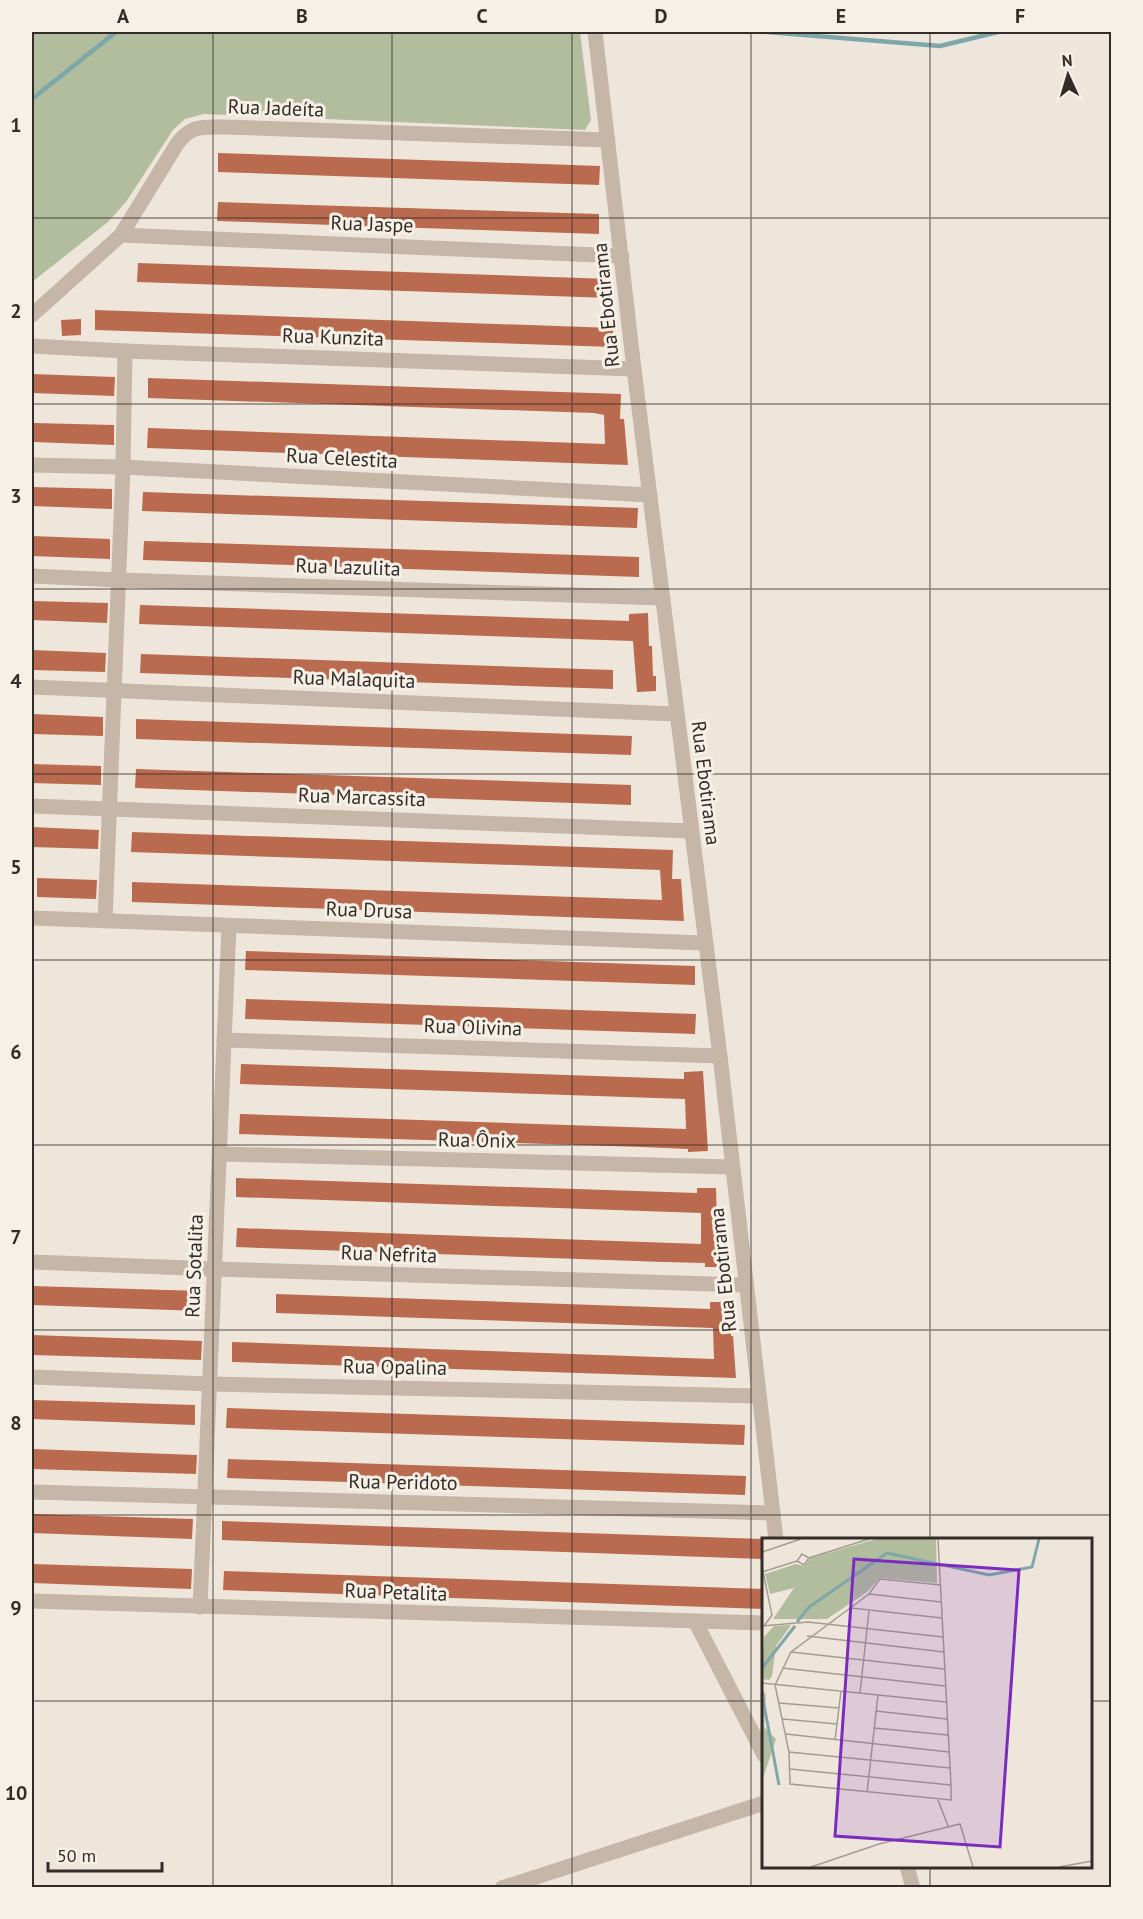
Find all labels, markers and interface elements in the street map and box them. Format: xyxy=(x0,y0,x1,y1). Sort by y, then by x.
text: A xyxy=(117,3,130,29)
text: B xyxy=(296,3,308,29)
text: C xyxy=(476,3,488,29)
text: D xyxy=(655,3,668,29)
text: E xyxy=(836,3,846,29)
text: F xyxy=(1015,3,1025,29)
north arrow xyxy=(1038,45,1098,105)
text: N xyxy=(1061,50,1073,70)
street label: Rua Jadeíta xyxy=(227,93,325,123)
text: 1 xyxy=(10,112,22,138)
street label: Rua Jaspe xyxy=(330,210,414,238)
street label: Rua Ebotirama xyxy=(587,241,625,369)
text: 2 xyxy=(10,298,22,324)
street label: Rua Kunzita xyxy=(282,322,384,352)
street label: Rua Celestita xyxy=(285,442,399,474)
text: 3 xyxy=(10,483,22,509)
street label: Rua Lazulita xyxy=(295,552,401,582)
street label: Rua Malaquita xyxy=(292,664,416,694)
text: 4 xyxy=(10,668,22,694)
street label: Rua Ebotirama xyxy=(685,719,727,847)
street label: Rua Marcassita xyxy=(298,782,426,812)
text: 5 xyxy=(10,854,22,880)
street label: Rua Drusa xyxy=(325,895,413,925)
street label: Rua Olivina xyxy=(423,1012,523,1042)
text: 6 xyxy=(10,1039,22,1065)
street label: Rua Ônix xyxy=(438,1126,516,1154)
street label: Rua Ebotirama xyxy=(704,1206,742,1334)
street label: Rua Sotalita xyxy=(179,1214,209,1318)
text: 7 xyxy=(10,1224,22,1250)
street label: Rua Nefrita xyxy=(340,1239,438,1269)
street label: Rua Opalina xyxy=(343,1353,447,1381)
text: 8 xyxy=(10,1410,22,1436)
street label: Rua Peridoto xyxy=(348,1468,458,1496)
inset map xyxy=(762,1538,1092,1868)
street label: Rua Petalita xyxy=(344,1577,448,1607)
text: 9 xyxy=(10,1595,22,1621)
text: 10 xyxy=(5,1780,27,1806)
scale bar xyxy=(48,1835,162,1873)
text: 50 m xyxy=(57,1844,96,1867)

